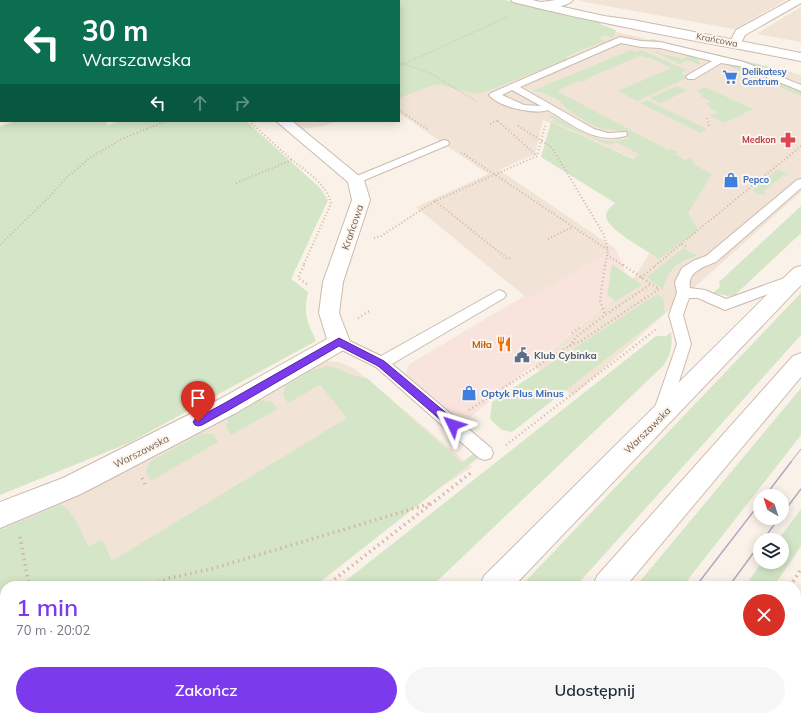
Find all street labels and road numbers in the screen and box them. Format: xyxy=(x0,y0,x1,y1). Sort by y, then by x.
street label: Krańcowa xyxy=(695,30,739,49)
street label: Krańcowa xyxy=(339,203,366,251)
street label: Warszawska xyxy=(621,404,673,456)
street label: Warszawska xyxy=(111,432,171,471)

